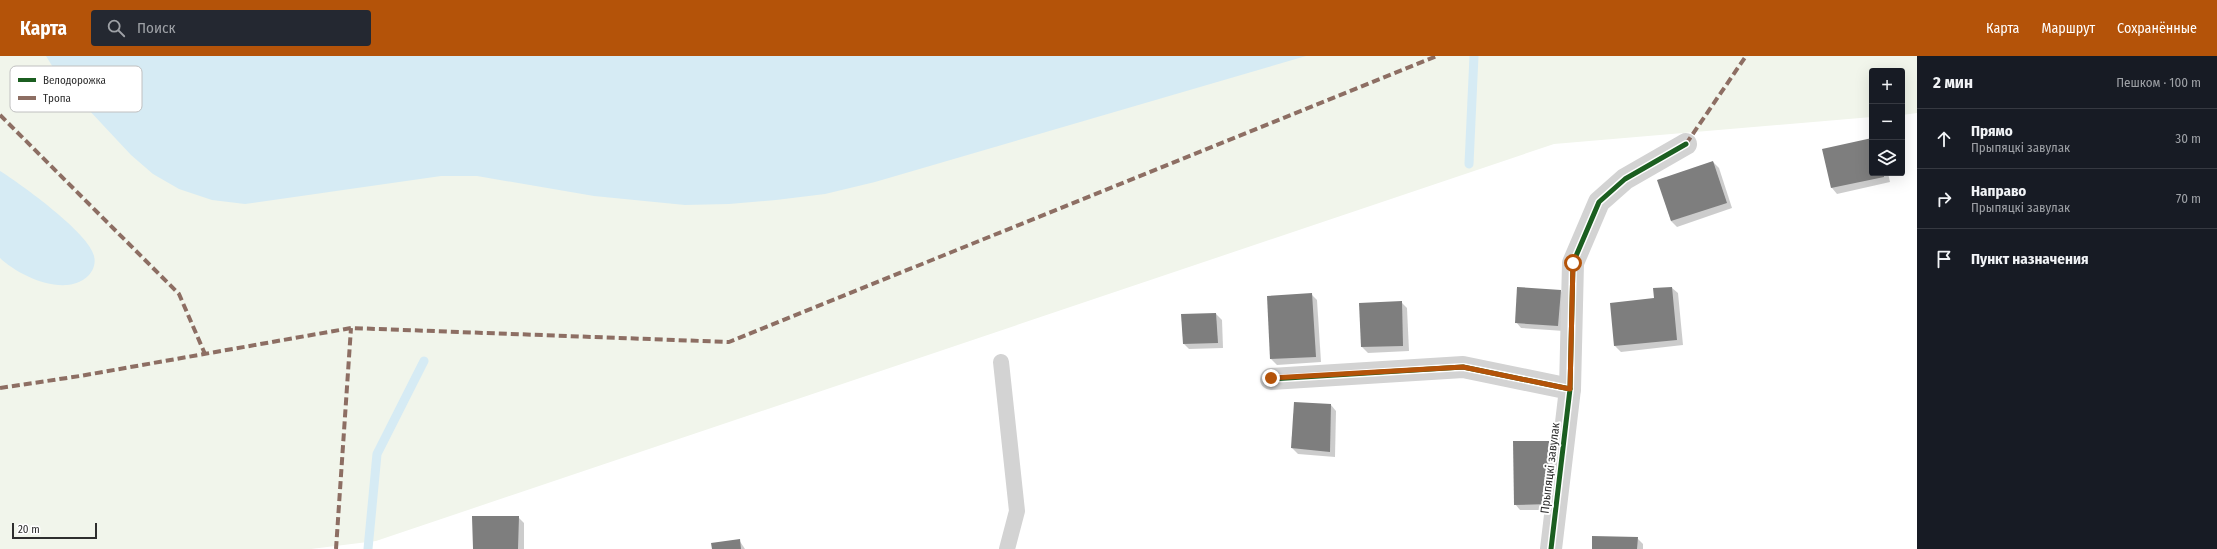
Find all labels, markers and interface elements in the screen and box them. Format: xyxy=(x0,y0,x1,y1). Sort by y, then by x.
search box xyxy=(91,10,371,46)
text: Карта xyxy=(20,17,67,40)
icon: search xyxy=(105,17,127,39)
text: Поиск xyxy=(137,19,175,37)
text: Карта xyxy=(1986,20,2019,37)
text: Маршрут xyxy=(2041,20,2095,37)
text: Сохранённые xyxy=(2117,20,2197,37)
legend xyxy=(10,66,142,112)
map controls xyxy=(1869,68,1905,176)
button: + xyxy=(1869,68,1905,104)
text: 2 мин xyxy=(1933,72,1973,93)
text: Велодорожка xyxy=(43,74,106,87)
text: Пешком · 100 m xyxy=(2116,75,2201,90)
text: Тропа xyxy=(43,92,71,105)
button: − xyxy=(1869,104,1905,140)
text: Прямо xyxy=(1971,122,2013,140)
icon: ahead xyxy=(1933,128,1955,150)
text: 30 m xyxy=(2175,131,2201,146)
button: layers xyxy=(1869,140,1905,176)
text: Прыпяцкі завулак xyxy=(1971,140,2070,155)
text: Направо xyxy=(1971,182,2026,200)
icon: right xyxy=(1933,188,1955,210)
text: 70 m xyxy=(2176,191,2201,206)
text: Прыпяцкі завулак xyxy=(1971,200,2070,215)
icon: arrive xyxy=(1933,248,1955,270)
text: Пункт назначения xyxy=(1971,250,2089,268)
route start xyxy=(1564,254,1582,272)
route end xyxy=(1262,369,1280,387)
street label: Прыпяцкі завулак xyxy=(1537,421,1563,514)
scale bar xyxy=(12,521,97,540)
text: 20 m xyxy=(18,523,40,536)

